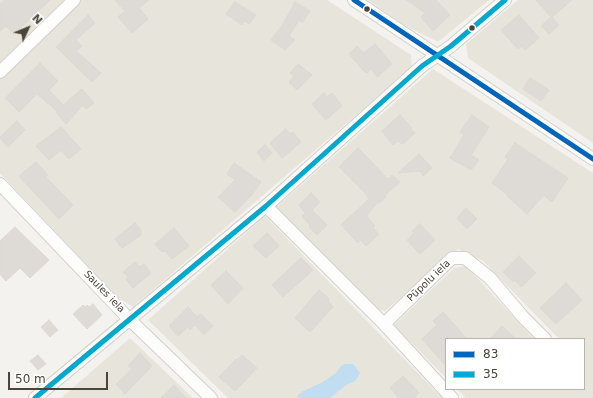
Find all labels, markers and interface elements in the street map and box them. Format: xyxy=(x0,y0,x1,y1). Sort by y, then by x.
unlabelled marker xyxy=(362,4,372,14)
north arrow xyxy=(8,8,48,48)
text: N xyxy=(29,11,45,27)
unlabelled marker xyxy=(467,23,477,33)
street label: Pūpolu iela xyxy=(405,258,453,304)
street label: Saules iela xyxy=(81,268,127,316)
legend xyxy=(445,338,585,390)
text: 83 xyxy=(483,347,498,361)
scale bar xyxy=(10,364,110,390)
text: 35 xyxy=(483,367,498,381)
text: 50 m xyxy=(15,372,46,386)

